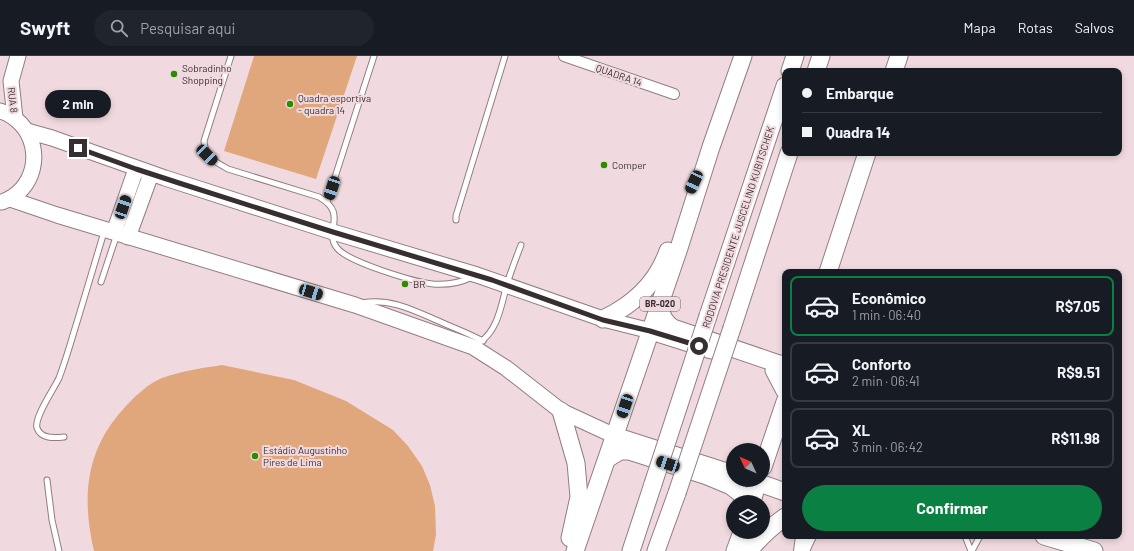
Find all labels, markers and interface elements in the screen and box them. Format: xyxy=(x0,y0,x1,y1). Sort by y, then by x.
search box xyxy=(94,10,374,46)
text: Swyft xyxy=(20,16,70,39)
icon: search xyxy=(108,17,130,39)
text: Pesquisar aqui xyxy=(140,19,235,37)
text: Mapa xyxy=(964,19,996,36)
text: Rotas xyxy=(1018,19,1053,36)
text: Salvos xyxy=(1075,19,1114,36)
place label: Sobradinho Shopping xyxy=(182,62,232,86)
street label: QUADRA 14 xyxy=(594,62,644,88)
marker: Sobradinho Shopping xyxy=(169,69,179,79)
text: Embarque xyxy=(826,84,894,102)
street label: RUA 8 xyxy=(5,86,21,114)
callout: 2 min xyxy=(45,90,111,118)
place label: Quadra esportiva - quadra 14 xyxy=(298,92,371,116)
text: 2 min xyxy=(62,96,94,112)
marker: Quadra esportiva - quadra 14 xyxy=(285,99,295,109)
text: Quadra 14 xyxy=(826,123,890,141)
street label: RODOVIA PRESIDENTE JUSCELINO KUBITSCHEK xyxy=(700,125,776,329)
route end xyxy=(69,139,87,157)
car xyxy=(194,142,220,168)
place label: Comper xyxy=(612,159,647,171)
marker: Comper xyxy=(599,160,609,170)
car xyxy=(683,169,705,195)
car xyxy=(323,175,341,201)
car xyxy=(113,194,133,220)
place label: BR xyxy=(413,278,425,290)
marker: BR xyxy=(400,279,410,289)
car xyxy=(298,283,324,301)
icon: car xyxy=(804,288,840,324)
text: Econômico xyxy=(852,289,926,307)
road number: BR-020 xyxy=(640,297,680,311)
text: R$7.05 xyxy=(1055,297,1100,315)
text: 1 min · 06:40 xyxy=(852,307,921,323)
route start xyxy=(690,337,708,355)
icon: car xyxy=(804,354,840,390)
text: Conforto xyxy=(852,355,911,373)
text: R$9.51 xyxy=(1057,363,1100,381)
text: 2 min · 06:41 xyxy=(852,373,920,389)
car xyxy=(615,393,635,419)
icon: car xyxy=(804,420,840,456)
text: XL xyxy=(852,421,870,439)
text: R$11.98 xyxy=(1051,429,1100,447)
text: 3 min · 06:42 xyxy=(852,439,923,455)
north arrow xyxy=(726,443,770,487)
map controls xyxy=(726,443,770,539)
place label: Estádio Augustinho Pires de Lima xyxy=(263,444,347,468)
marker: Estádio Augustinho Pires de Lima xyxy=(250,451,260,461)
car xyxy=(655,455,681,473)
button: Confirmar xyxy=(802,485,1102,531)
button: layers xyxy=(726,495,770,539)

